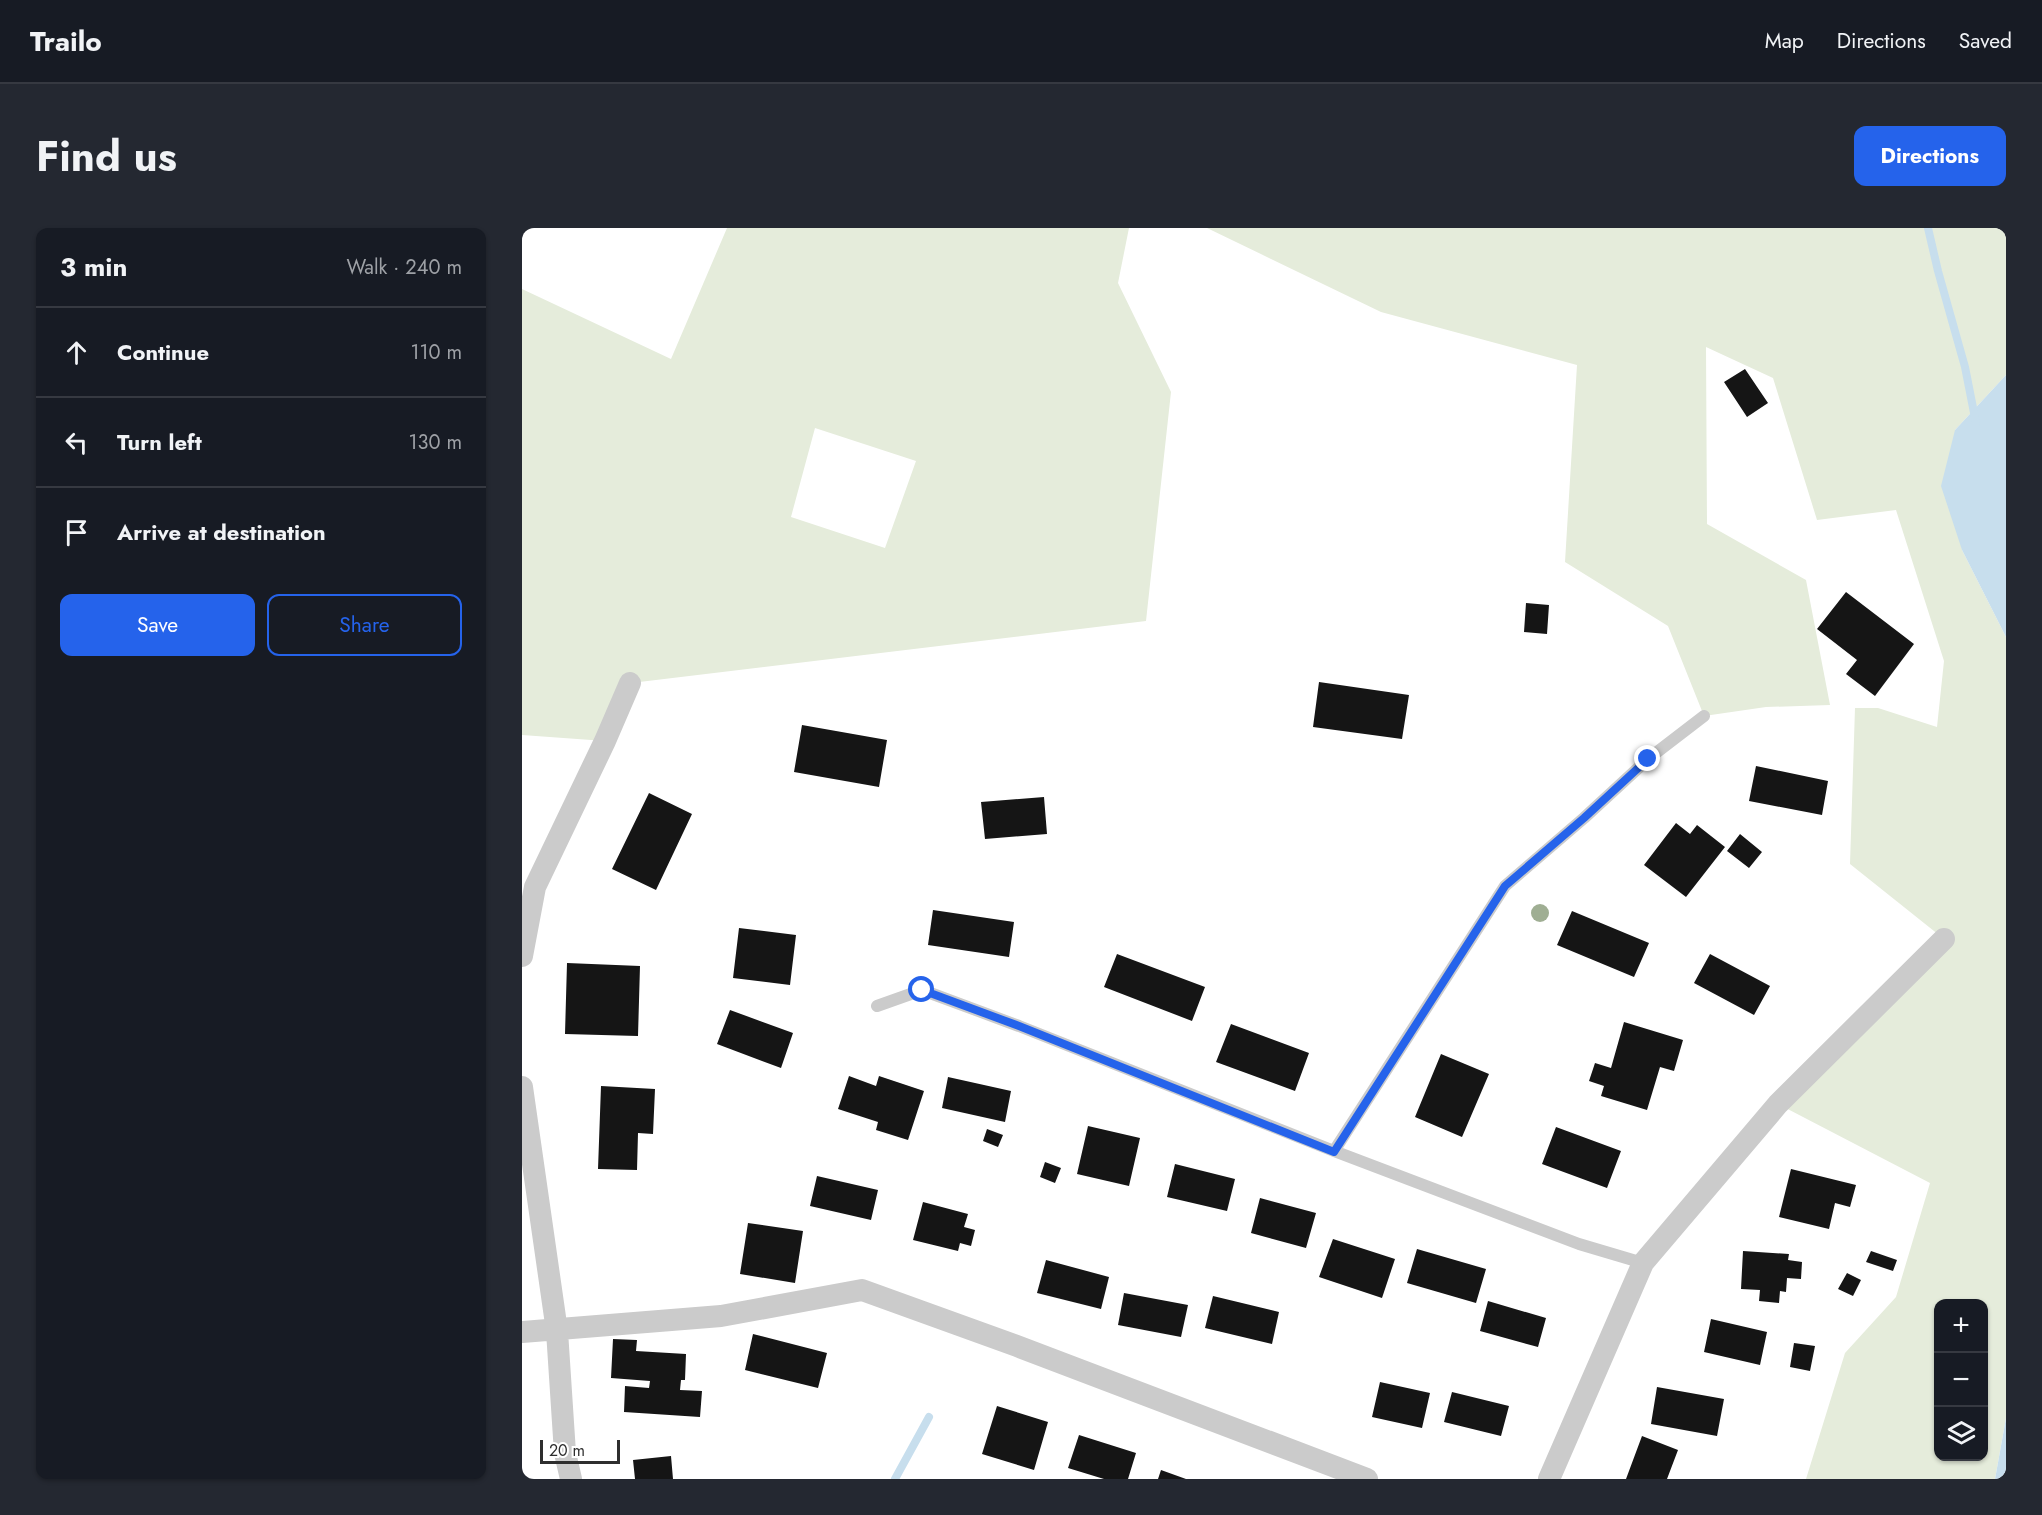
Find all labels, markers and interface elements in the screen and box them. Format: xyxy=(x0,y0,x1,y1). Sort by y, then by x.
text: Trailo xyxy=(30,21,102,62)
text: Map xyxy=(1765,26,1804,56)
text: Directions xyxy=(1837,26,1926,56)
text: Saved xyxy=(1959,26,2012,56)
text: Find us xyxy=(36,126,177,187)
button: Directions xyxy=(1854,126,2006,186)
text: 3 min xyxy=(60,248,127,286)
text: Walk · 240 m xyxy=(347,253,462,282)
icon: ahead xyxy=(60,336,93,369)
text: Continue xyxy=(117,336,209,368)
text: 110 m xyxy=(410,338,462,367)
icon: left xyxy=(60,426,93,459)
text: Turn left xyxy=(117,426,202,458)
text: 130 m xyxy=(408,428,462,457)
icon: arrive xyxy=(60,516,93,549)
text: Arrive at destination xyxy=(117,516,326,548)
button: Save xyxy=(60,594,255,656)
button: Share xyxy=(267,594,462,656)
route end xyxy=(1634,745,1660,771)
route start xyxy=(908,976,934,1002)
map controls xyxy=(1934,1299,1988,1461)
button: + xyxy=(1934,1299,1988,1353)
button: − xyxy=(1934,1353,1988,1407)
button: layers xyxy=(1934,1407,1988,1461)
scale bar xyxy=(540,1437,620,1464)
text: 20 m xyxy=(549,1439,585,1462)

